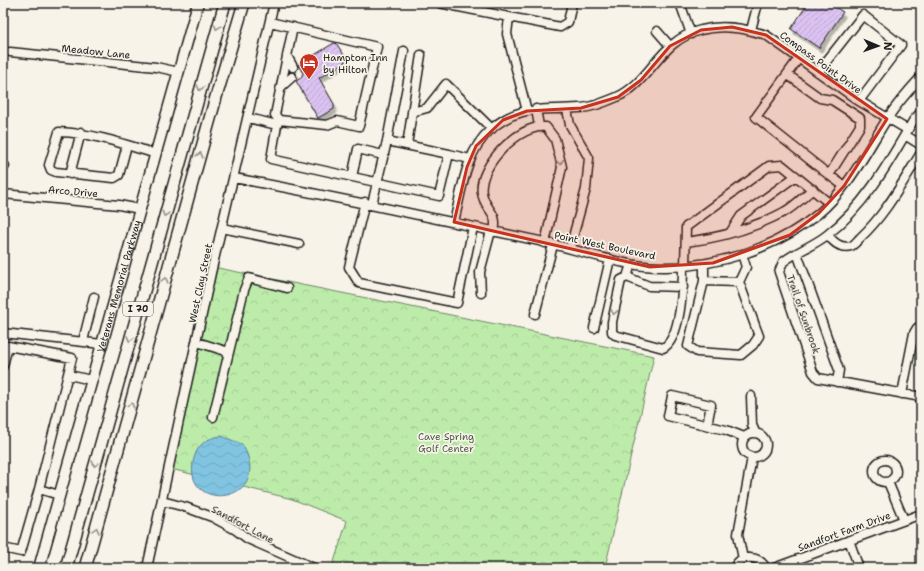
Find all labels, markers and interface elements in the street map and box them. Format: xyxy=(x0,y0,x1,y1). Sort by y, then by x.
one-way arrow xyxy=(213,23,222,30)
north arrow xyxy=(858,26,898,66)
street label: Compass Point Drive xyxy=(777,28,864,97)
street label: Meadow Lane xyxy=(61,41,131,62)
text: N xyxy=(880,42,895,51)
place label: Hampton Inn by Hilton xyxy=(323,51,388,76)
hotel icon: Hampton Inn by Hilton xyxy=(298,52,320,80)
one-way arrow xyxy=(196,85,205,92)
one-way arrow xyxy=(195,151,204,158)
one-way arrow xyxy=(556,159,565,165)
street label: Arco Drive xyxy=(47,183,99,200)
one-way arrow xyxy=(161,210,170,217)
street label: Veterans Memorial Parkway xyxy=(94,218,144,354)
street label: Point West Boulevard xyxy=(553,228,657,263)
street label: West Clay Street xyxy=(186,242,215,324)
street label: Trail of Sunbrook xyxy=(784,273,823,356)
one-way arrow xyxy=(161,277,169,283)
road number: I 70 xyxy=(123,302,153,316)
one-way arrow xyxy=(610,309,619,315)
one-way arrow xyxy=(126,335,135,342)
one-way arrow xyxy=(126,402,134,408)
park label: Cave Spring Golf Center xyxy=(418,430,474,455)
one-way arrow xyxy=(91,460,100,467)
street label: Sandfort Lane xyxy=(209,503,276,546)
street label: Sandfort Farm Drive xyxy=(796,509,893,554)
one-way arrow xyxy=(91,527,100,534)

